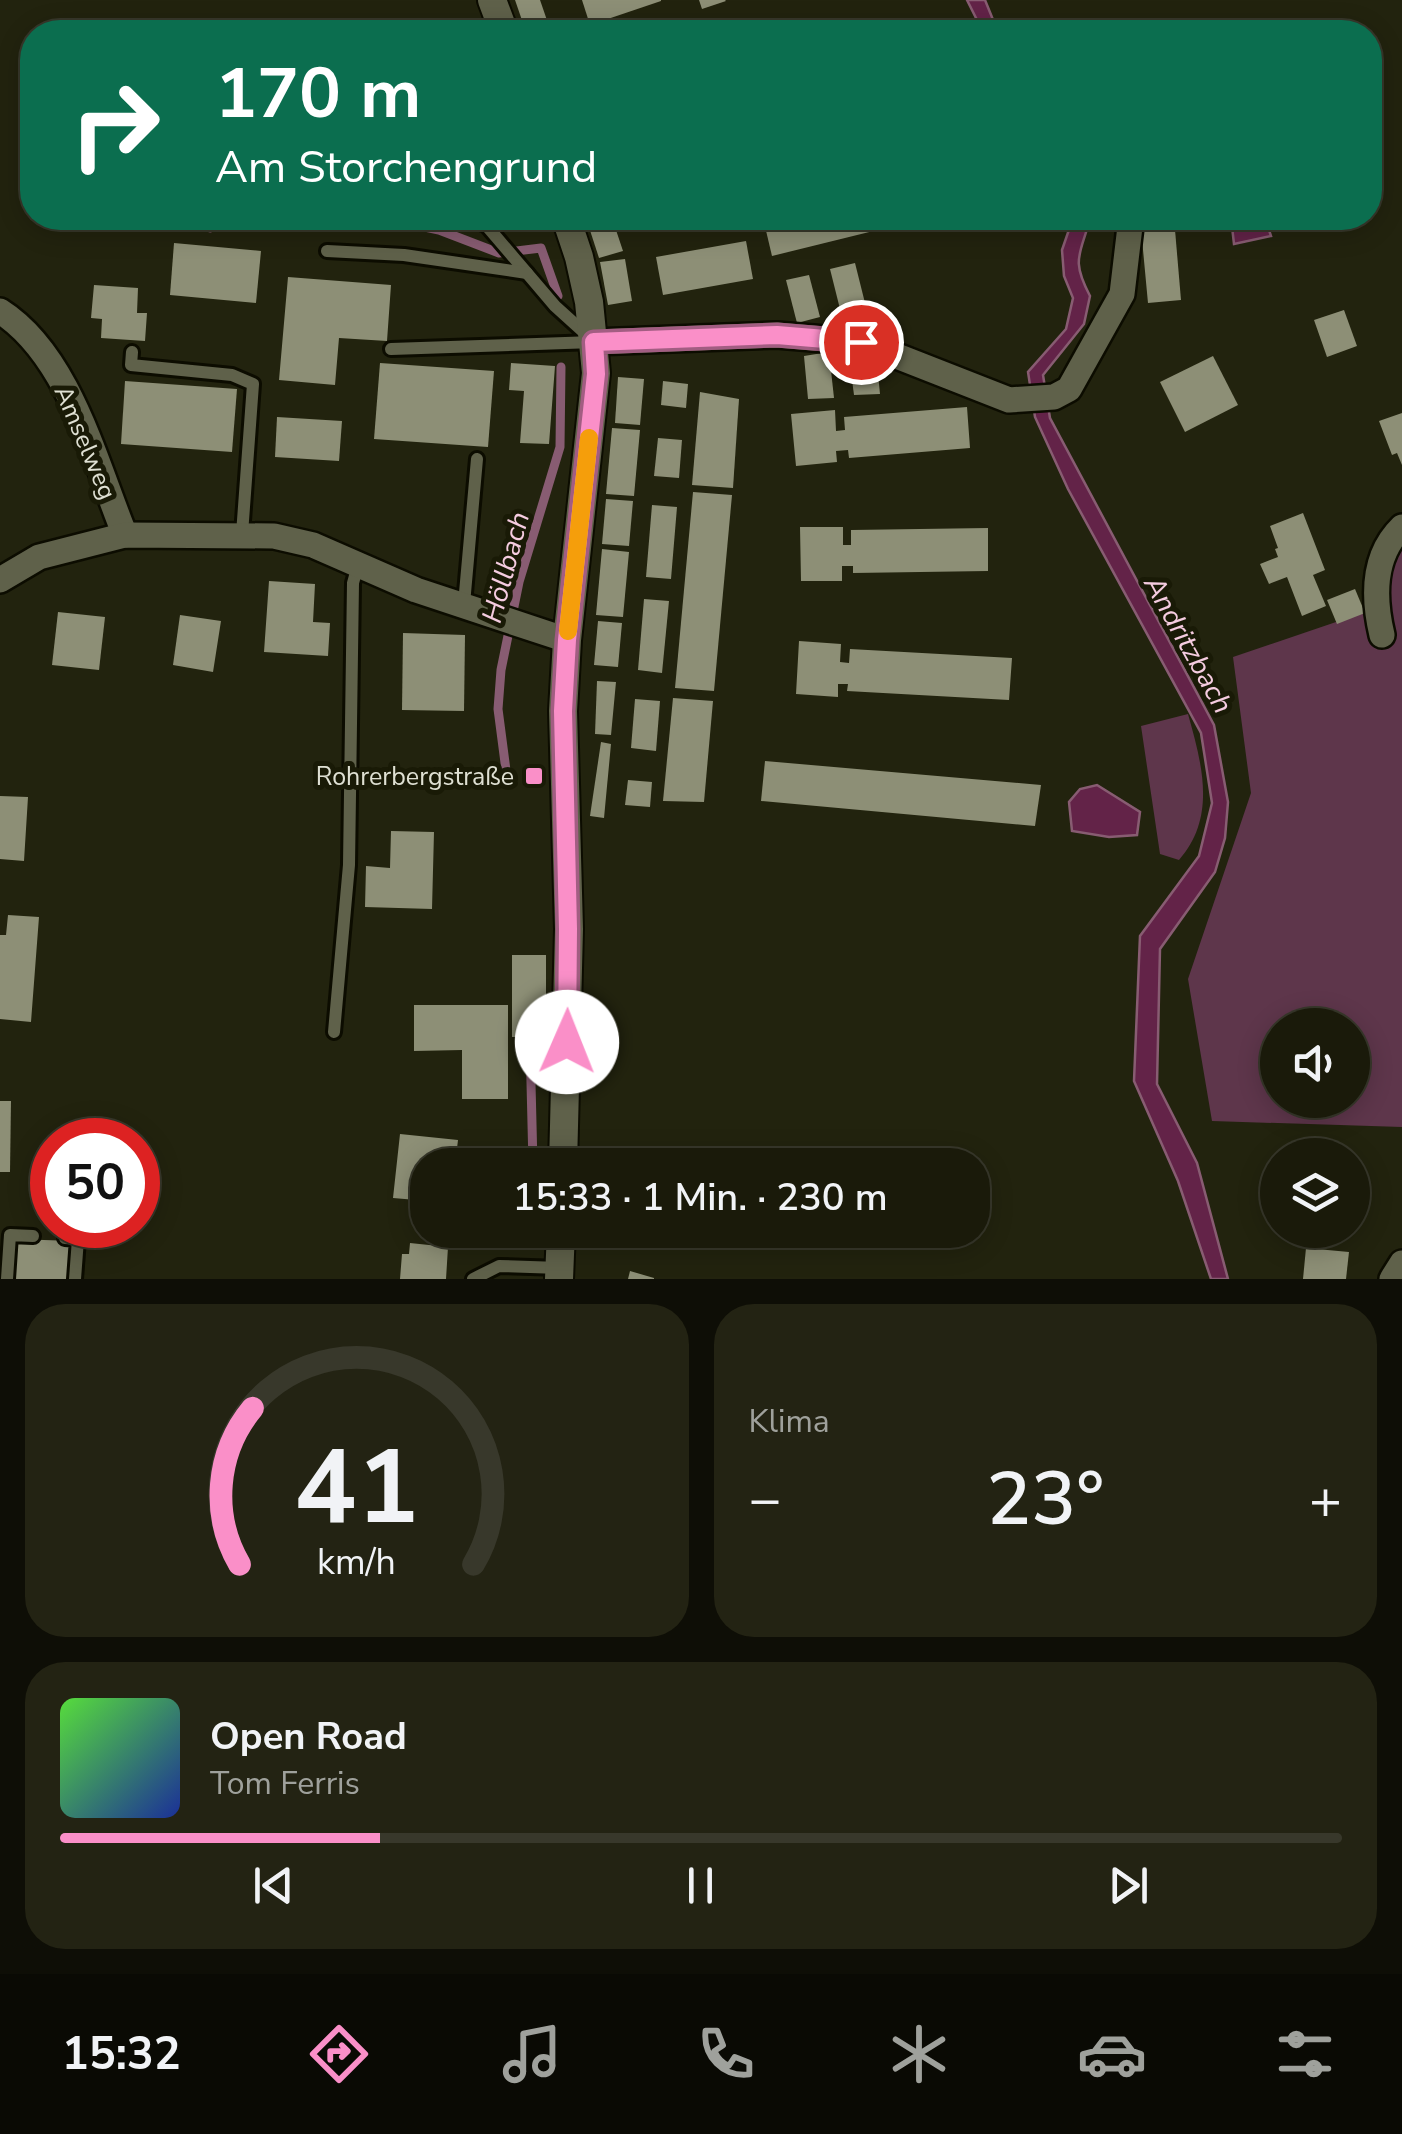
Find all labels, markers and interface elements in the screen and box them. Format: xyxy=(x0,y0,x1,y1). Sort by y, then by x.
text: 170 m xyxy=(215,46,421,142)
icon: right xyxy=(50,60,180,190)
text: Am Storchengrund xyxy=(215,137,597,198)
pin xyxy=(819,300,904,385)
icon: arrive xyxy=(834,315,889,370)
street label: Amselweg xyxy=(46,380,124,505)
water label: Höllbach xyxy=(473,508,539,627)
water label: Andritzbach xyxy=(1134,568,1242,720)
place label: Rohrerbergstraße xyxy=(316,760,514,794)
marker: Rohrerbergstraße xyxy=(523,765,545,787)
position arrow xyxy=(515,990,619,1094)
map controls xyxy=(1260,1008,1370,1248)
button: sound xyxy=(1260,1008,1370,1118)
speed limit sign: 50 xyxy=(30,1118,160,1248)
button: layers xyxy=(1260,1138,1370,1248)
text: 15:33 · 1 Min. · 230 m xyxy=(512,1172,888,1223)
text: Klima xyxy=(749,1400,830,1443)
text: 41 xyxy=(294,1417,419,1559)
text: 23° xyxy=(986,1448,1104,1550)
text: − xyxy=(749,1462,782,1537)
text: + xyxy=(1309,1462,1342,1537)
text: km/h xyxy=(317,1538,396,1587)
text: Open Road xyxy=(210,1711,407,1762)
text: Tom Ferris xyxy=(210,1762,360,1805)
icon: previous xyxy=(246,1858,301,1913)
icon: pause xyxy=(673,1858,728,1913)
icon: next xyxy=(1101,1858,1156,1913)
icon: directions xyxy=(304,2019,374,2089)
icon: music xyxy=(497,2019,567,2089)
icon: phone xyxy=(691,2019,761,2089)
icon: climate xyxy=(884,2019,954,2089)
icon: car xyxy=(1077,2019,1147,2089)
icon: filters xyxy=(1270,2019,1340,2089)
text: 15:32 xyxy=(62,2024,181,2085)

